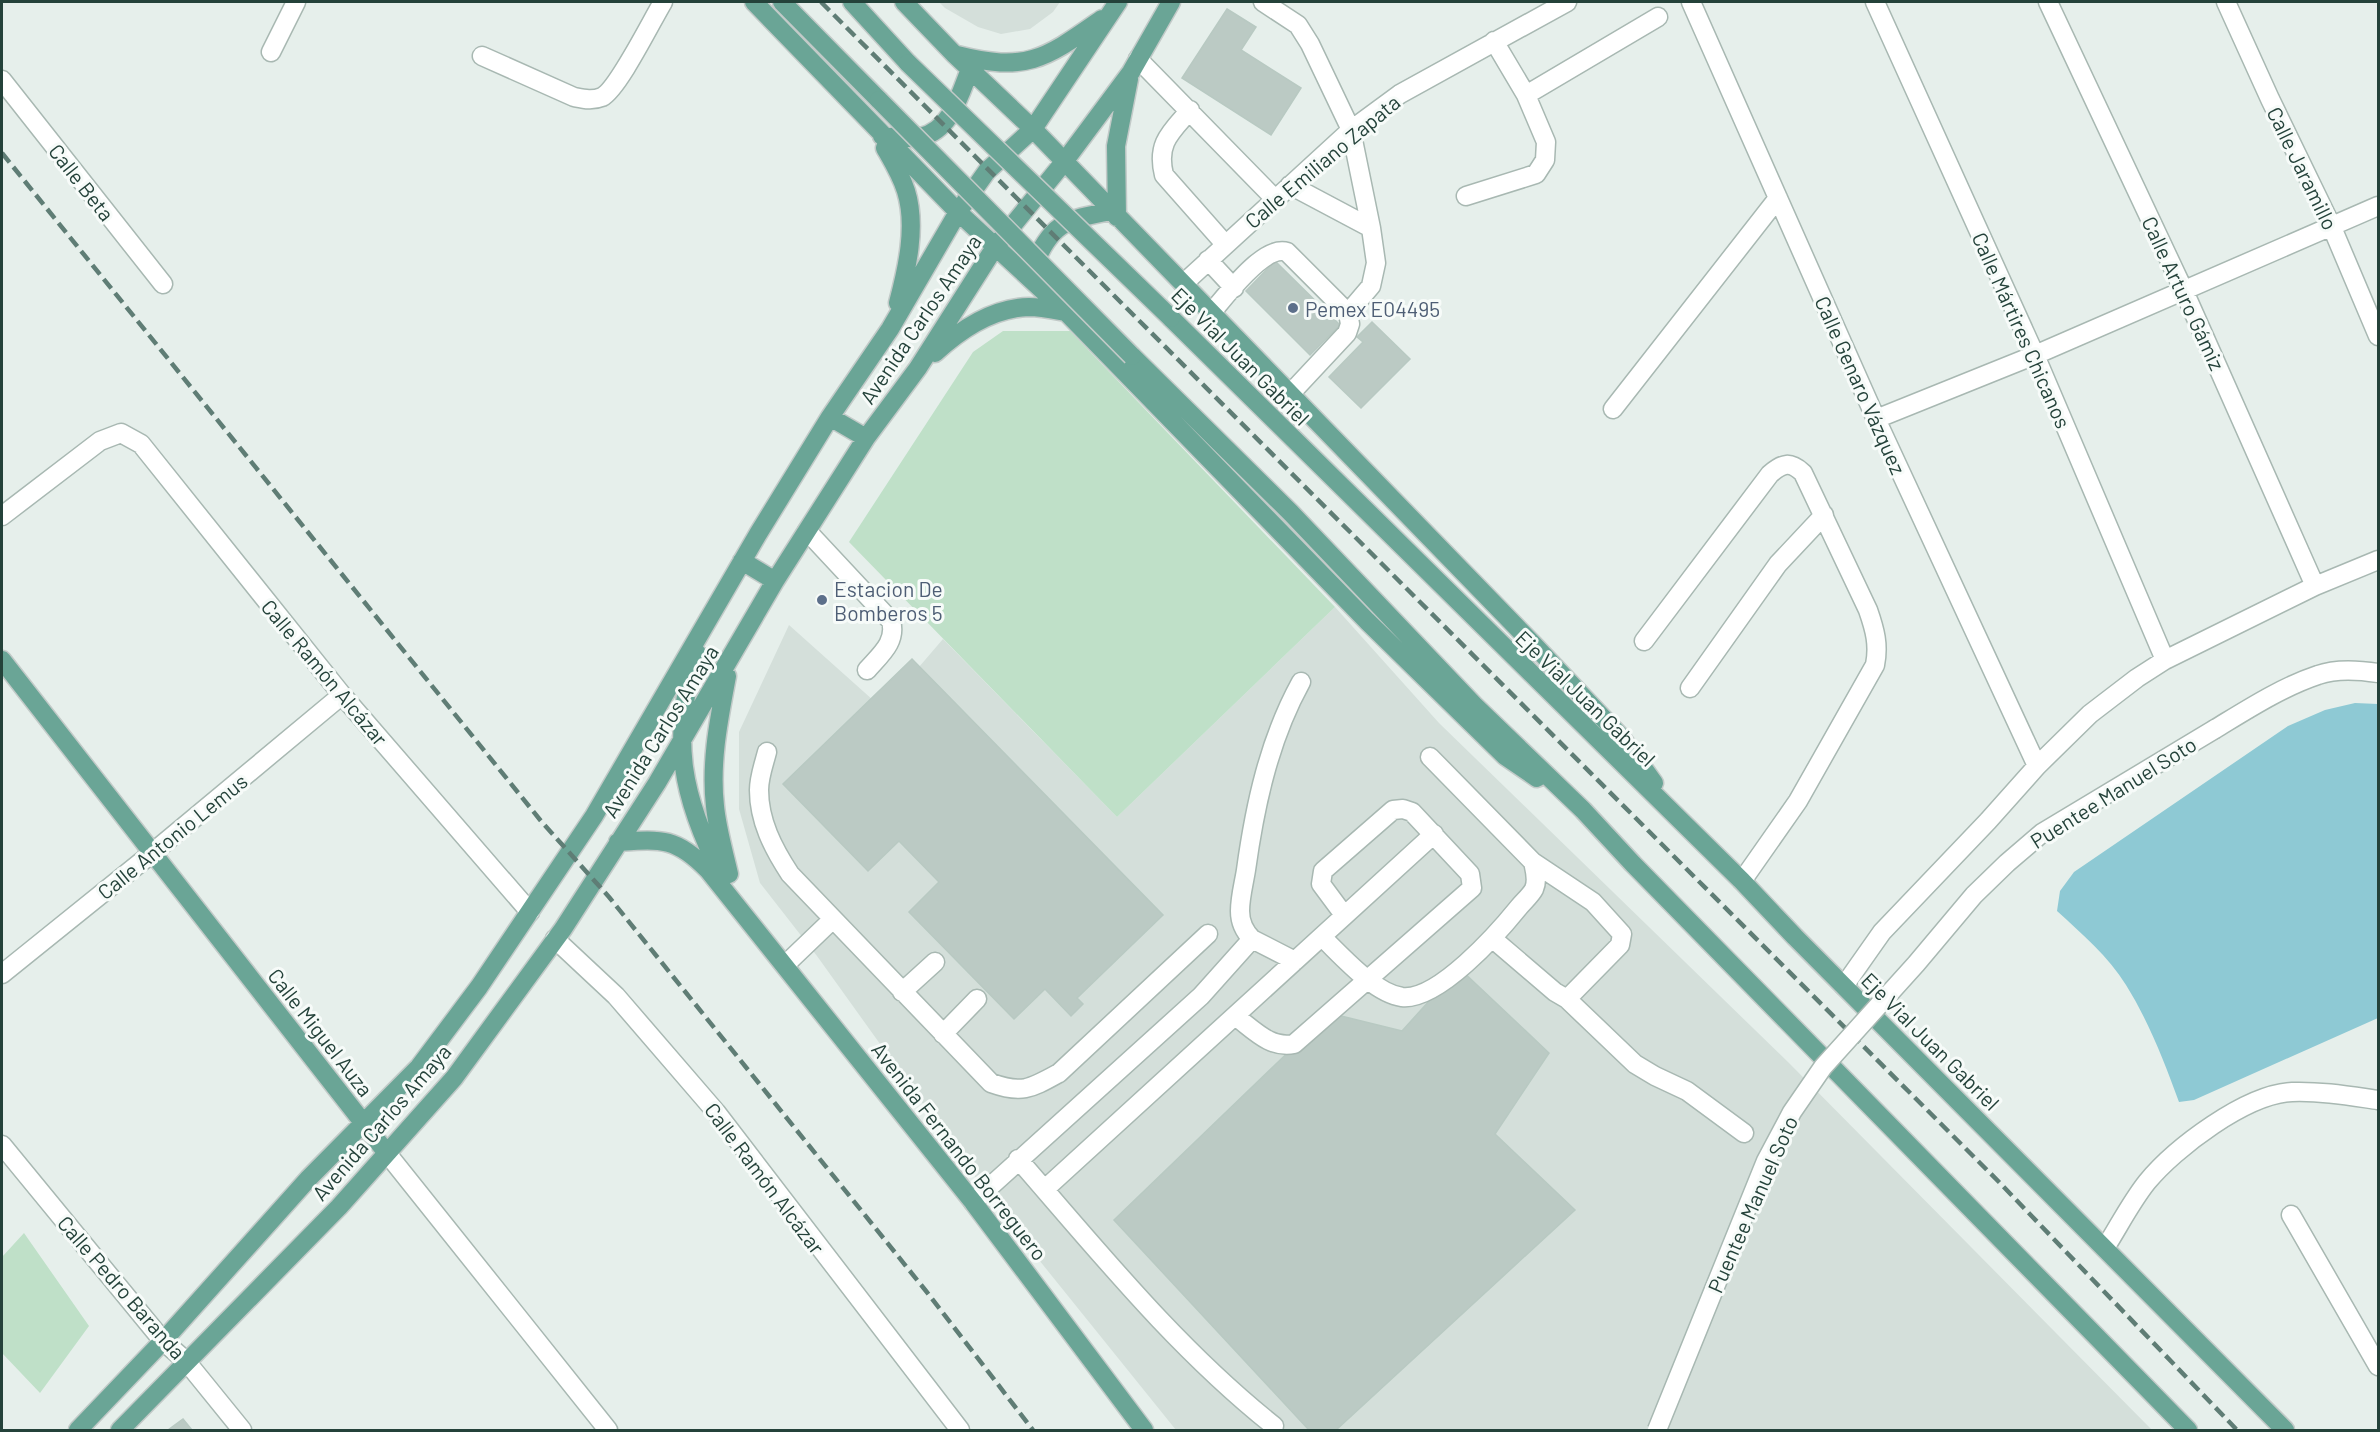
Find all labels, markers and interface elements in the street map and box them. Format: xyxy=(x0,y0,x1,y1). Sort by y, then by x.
street label: Calle Emiliano Zapata xyxy=(1239,89,1405,233)
street label: Calle Jaramillo xyxy=(2263,103,2343,233)
street label: Calle Beta xyxy=(44,138,120,226)
street label: Calle Arturo Gámiz xyxy=(2137,212,2231,374)
street label: Calle Mártires Chicanos xyxy=(1968,228,2076,432)
street label: Avenida Carlos Amaya xyxy=(854,230,986,408)
street label: Eje Vial Juan Gabriel xyxy=(1167,282,1315,430)
street label: Calle Genaro Vázquez xyxy=(1810,292,1912,478)
place label: Pemex E04495 xyxy=(1305,296,1440,321)
marker: Pemex E04495 xyxy=(1286,301,1300,315)
place label: Estacion De Bomberos 5 xyxy=(834,576,943,625)
marker: Estacion De Bomberos 5 xyxy=(815,593,829,607)
street label: Calle Ramón Alcázar xyxy=(257,594,394,750)
street label: Eje Vial Juan Gabriel xyxy=(1511,625,1661,771)
street label: Avenida Carlos Amaya xyxy=(597,640,723,822)
street label: Puentee Manuel Soto xyxy=(2025,731,2201,853)
street label: Calle Antonio Lemus xyxy=(92,768,252,904)
street label: Calle Miguel Auza xyxy=(263,963,379,1101)
street label: Eje Vial Juan Gabriel xyxy=(1857,967,2005,1115)
street label: Avenida Fernando Borreguero xyxy=(867,1037,1053,1265)
street label: Avenida Carlos Amaya xyxy=(306,1039,456,1205)
street label: Calle Ramón Alcázar xyxy=(700,1097,830,1259)
street label: Puentee Manuel Soto xyxy=(1702,1112,1802,1296)
street label: Calle Pedro Baranda xyxy=(53,1210,191,1364)

